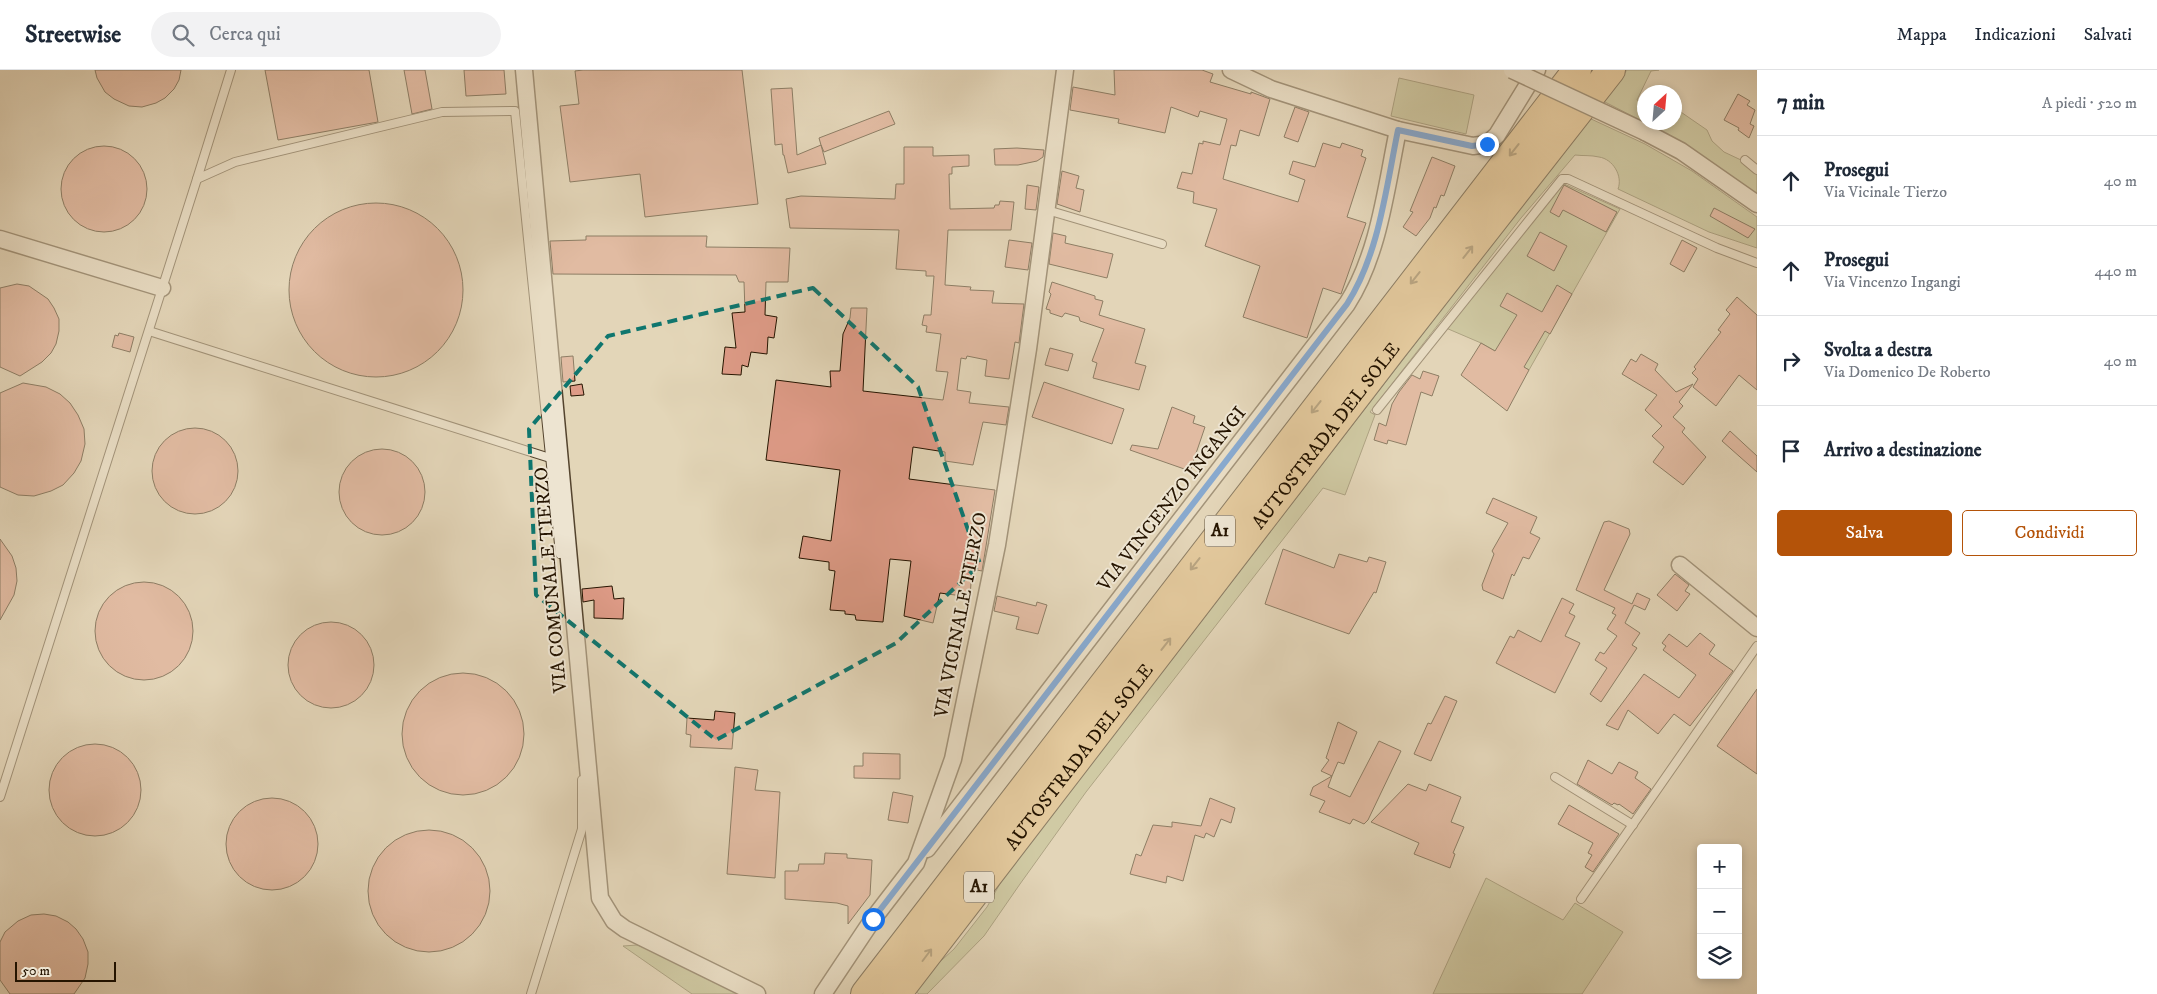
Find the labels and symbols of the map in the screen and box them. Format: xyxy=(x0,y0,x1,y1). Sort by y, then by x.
north arrow xyxy=(1637,85,1682,130)
route end xyxy=(1476,133,1499,156)
one-way arrow xyxy=(1509,143,1519,157)
one-way arrow xyxy=(1463,246,1474,259)
one-way arrow xyxy=(1409,271,1420,284)
street label: AUTOSTRADA DEL SOLE xyxy=(1247,338,1405,534)
one-way arrow xyxy=(1310,400,1321,413)
street label: VIA VINCENZO INGANGI xyxy=(1092,402,1251,597)
street label: VIA COMUNALE TIERZO xyxy=(530,466,572,695)
street label: VIA VICINALE TIERZO xyxy=(930,510,992,721)
road number: A1 xyxy=(1205,516,1235,546)
one-way arrow xyxy=(1190,557,1201,570)
one-way arrow xyxy=(1161,637,1171,651)
street label: AUTOSTRADA DEL SOLE xyxy=(1000,659,1158,855)
road number: A1 xyxy=(964,872,994,902)
route start xyxy=(862,908,885,931)
one-way arrow xyxy=(922,948,932,962)
scale bar xyxy=(15,959,116,982)

